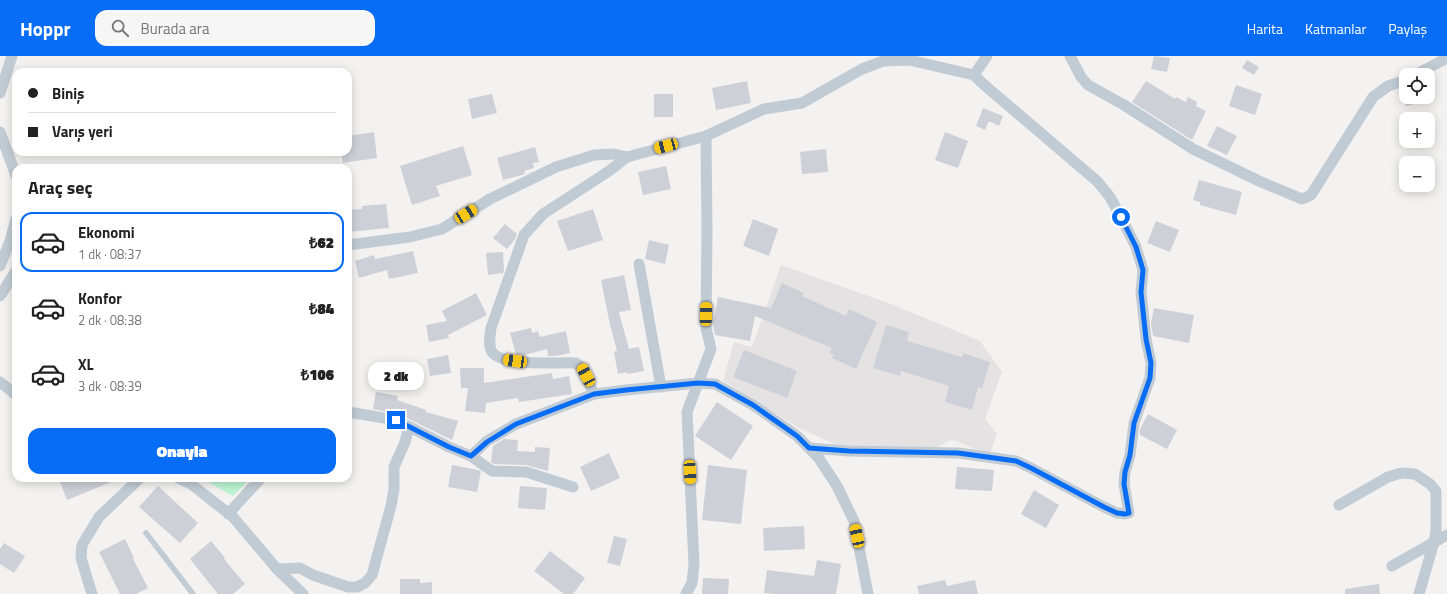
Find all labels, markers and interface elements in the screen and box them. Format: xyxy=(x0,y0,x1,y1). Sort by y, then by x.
search box xyxy=(95,10,375,46)
text: Hoppr xyxy=(20,14,71,43)
icon: search xyxy=(109,17,131,39)
text: Burada ara xyxy=(141,17,210,40)
text: Harita xyxy=(1247,18,1283,39)
text: Katmanlar xyxy=(1305,18,1366,39)
text: Paylaş xyxy=(1388,18,1427,39)
map controls xyxy=(1399,68,1435,192)
button: locate xyxy=(1399,68,1435,104)
text: Biniş xyxy=(52,82,84,105)
button: + xyxy=(1399,112,1435,148)
text: Varış yeri xyxy=(52,120,113,143)
car xyxy=(653,137,679,155)
button: − xyxy=(1399,156,1435,192)
text: Araç seç xyxy=(28,174,92,201)
car xyxy=(453,203,479,225)
route start xyxy=(1112,208,1130,226)
text: Ekonomi xyxy=(78,221,135,244)
icon: car xyxy=(30,224,66,260)
text: ₺62 xyxy=(309,231,334,254)
text: 1 dk · 08:37 xyxy=(78,244,142,264)
text: Konfor xyxy=(78,287,122,310)
icon: car xyxy=(30,290,66,326)
text: ₺84 xyxy=(309,297,334,320)
car xyxy=(700,302,712,326)
text: 2 dk · 08:38 xyxy=(78,310,142,330)
text: XL xyxy=(78,353,94,376)
car xyxy=(502,353,528,369)
icon: car xyxy=(30,356,66,392)
callout: 2 dk xyxy=(368,362,424,390)
car xyxy=(575,362,597,388)
text: ₺106 xyxy=(301,363,334,386)
text: 2 dk xyxy=(384,366,408,386)
text: 3 dk · 08:39 xyxy=(78,376,142,396)
route end xyxy=(387,411,405,429)
button: Onayla xyxy=(28,428,336,474)
car xyxy=(683,460,697,484)
car xyxy=(849,523,865,549)

